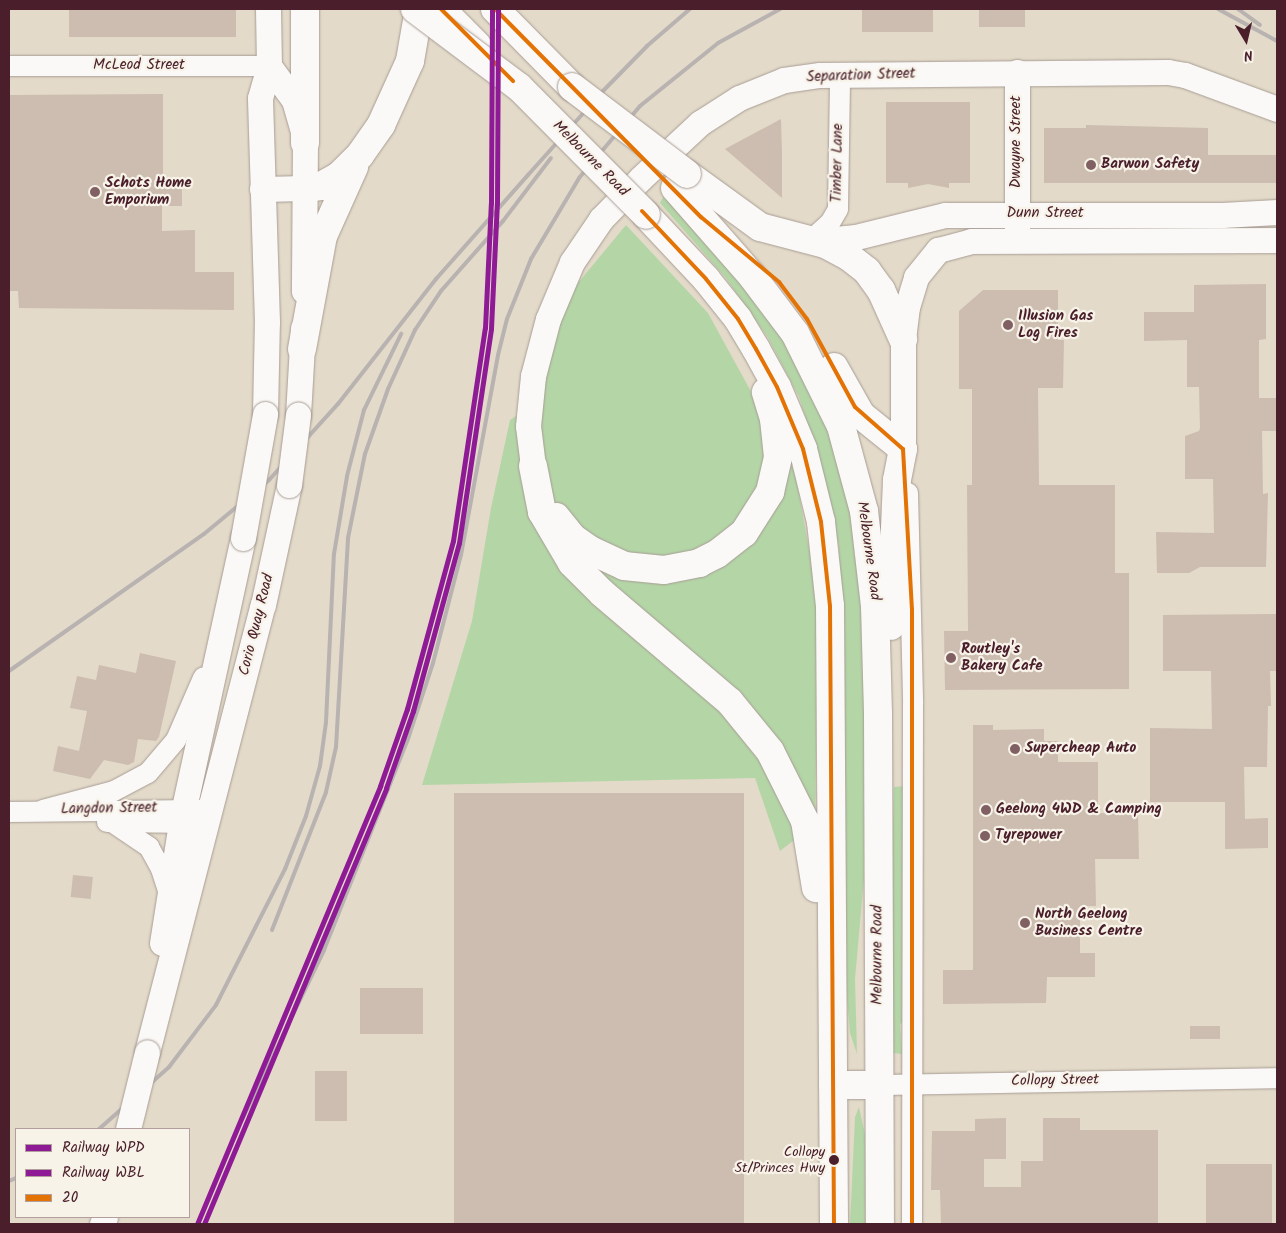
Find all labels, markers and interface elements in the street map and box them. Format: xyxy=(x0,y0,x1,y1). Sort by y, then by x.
north arrow xyxy=(1221,15,1271,65)
text: N xyxy=(1242,43,1254,66)
street label: McLeod Street xyxy=(93,57,185,75)
street label: Separation Street xyxy=(806,65,916,87)
street label: Dwayne Street xyxy=(1008,96,1026,188)
street label: Melbourne Road xyxy=(548,117,632,201)
street label: Timber Lane xyxy=(828,123,848,203)
place label: Barwon Safety xyxy=(1101,156,1199,174)
marker: Barwon Safety xyxy=(1085,159,1097,171)
place label: Schots Home Emporium xyxy=(105,174,192,209)
marker: Schots Home Emporium xyxy=(89,186,101,198)
street label: Dunn Street xyxy=(1007,205,1083,223)
place label: Illusion Gas Log Fires xyxy=(1018,307,1093,342)
marker: Illusion Gas Log Fires xyxy=(1002,319,1014,331)
street label: Melbourne Road xyxy=(852,500,884,602)
street label: Corio Quay Road xyxy=(236,572,278,678)
place label: Routley's Bakery Cafe xyxy=(961,640,1042,675)
marker: Routley's Bakery Cafe xyxy=(945,652,957,664)
place label: Supercheap Auto xyxy=(1025,740,1136,758)
marker: Supercheap Auto xyxy=(1009,743,1021,755)
street label: Langdon Street xyxy=(61,799,157,819)
place label: Geelong 4WD & Camping xyxy=(996,801,1162,819)
marker: Geelong 4WD & Camping xyxy=(980,804,992,816)
place label: Tyrepower xyxy=(995,827,1062,845)
marker: Tyrepower xyxy=(979,830,991,842)
street label: Melbourne Road xyxy=(869,905,887,1005)
place label: North Geelong Business Centre xyxy=(1035,905,1142,940)
marker: North Geelong Business Centre xyxy=(1019,917,1031,929)
street label: Collopy Street xyxy=(1011,1071,1099,1091)
legend xyxy=(15,1128,190,1218)
text: Railway WPD xyxy=(62,1136,145,1160)
place label: Collopy St/Princes Hwy xyxy=(735,1144,825,1176)
marker: Collopy St/Princes Hwy xyxy=(829,1155,839,1165)
text: Railway WBL xyxy=(62,1161,145,1185)
text: 20 xyxy=(62,1186,78,1210)

